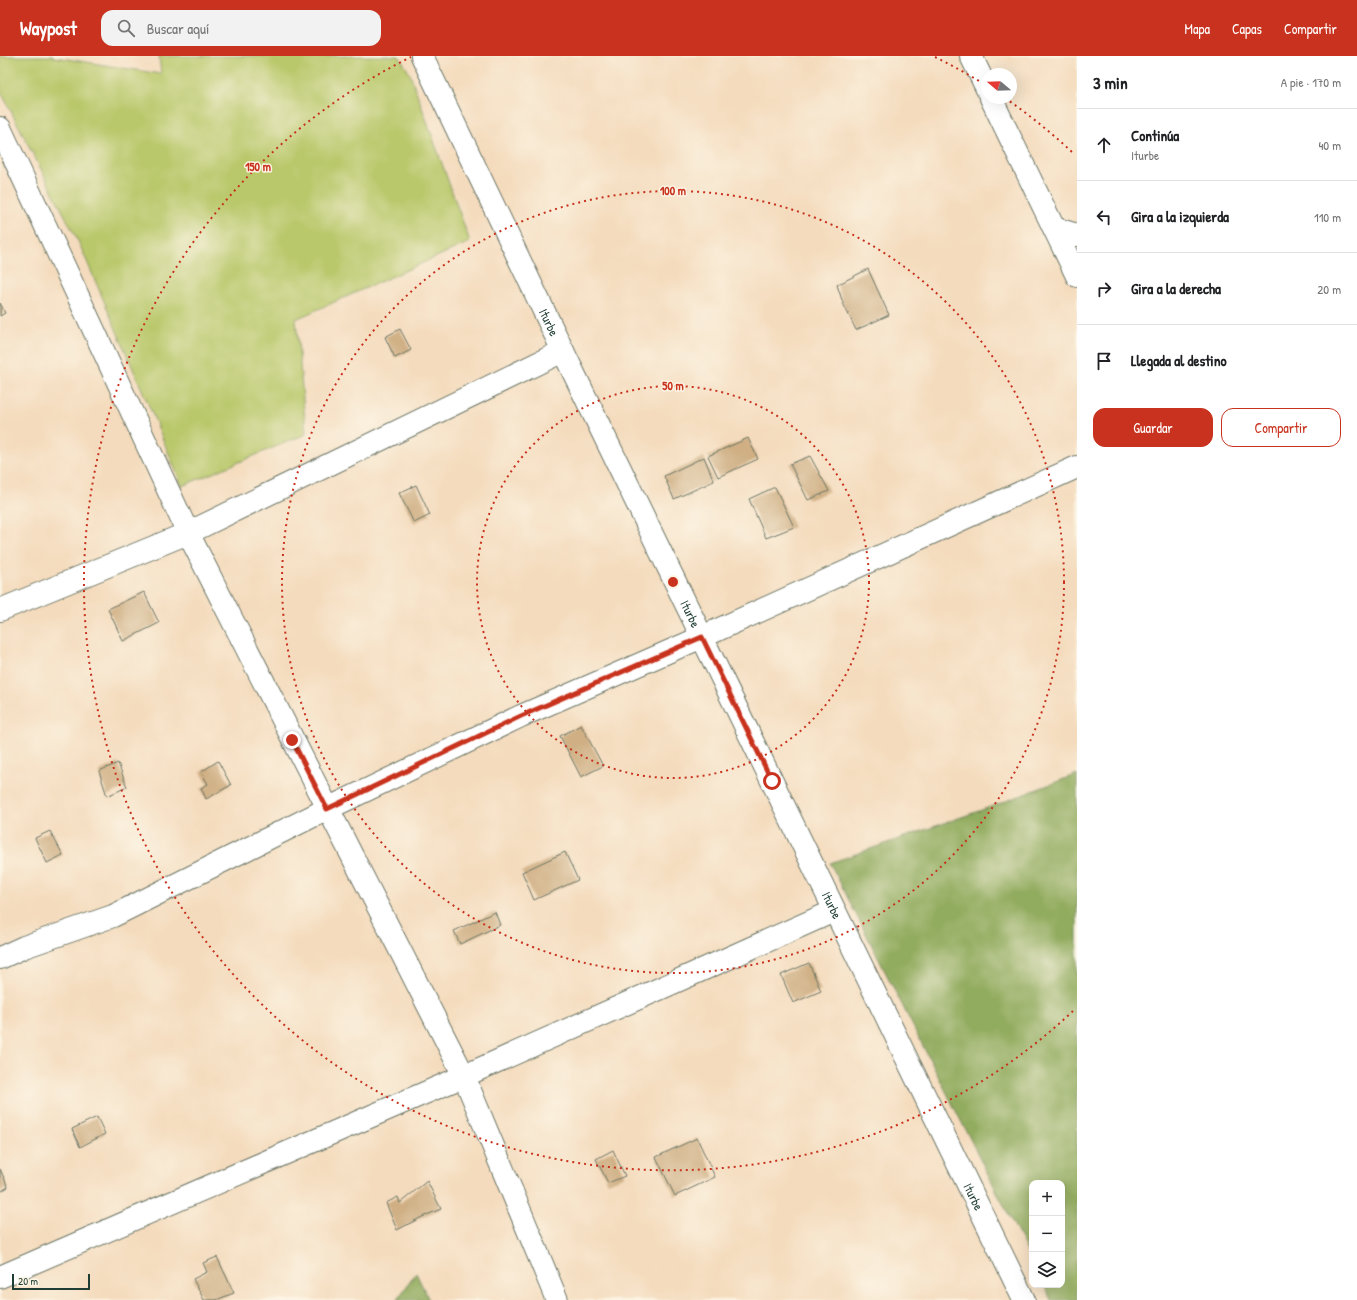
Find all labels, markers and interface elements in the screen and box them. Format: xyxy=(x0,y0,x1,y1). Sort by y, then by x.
search box xyxy=(101,10,381,46)
text: Waypost xyxy=(20,15,77,41)
icon: search xyxy=(115,17,137,39)
text: Buscar aquí xyxy=(147,18,209,39)
text: Mapa xyxy=(1185,19,1210,38)
text: Capas xyxy=(1232,19,1262,38)
text: Compartir xyxy=(1284,19,1337,38)
north arrow xyxy=(981,68,1017,104)
text: 3 min xyxy=(1093,71,1128,94)
text: A pie · 170 m xyxy=(1281,73,1341,91)
text: Continúa xyxy=(1131,125,1179,146)
icon: ahead xyxy=(1093,134,1115,156)
text: 40 m xyxy=(1318,136,1341,154)
text: Iturbe xyxy=(1131,146,1159,164)
text: 150 m xyxy=(245,158,271,175)
text: 100 m xyxy=(660,182,686,199)
icon: left xyxy=(1093,206,1115,228)
text: Gira a la izquierda xyxy=(1131,206,1229,227)
text: 110 m xyxy=(1314,208,1341,226)
icon: right xyxy=(1093,278,1115,300)
text: Gira a la derecha xyxy=(1131,278,1221,299)
text: 20 m xyxy=(1317,280,1341,298)
street label: Iturbe xyxy=(535,306,563,339)
icon: arrive xyxy=(1093,350,1115,372)
text: Llegada al destino xyxy=(1131,350,1227,371)
text: 50 m xyxy=(662,377,684,394)
button: Guardar xyxy=(1093,408,1213,447)
button: Compartir xyxy=(1221,408,1341,447)
centre of rings xyxy=(666,575,680,589)
street label: Iturbe xyxy=(676,597,705,630)
route end xyxy=(283,731,301,749)
route start xyxy=(763,772,781,790)
street label: Iturbe xyxy=(818,888,846,922)
street label: Iturbe xyxy=(959,1180,988,1213)
map controls xyxy=(1029,1180,1065,1288)
button: + xyxy=(1029,1180,1065,1216)
button: − xyxy=(1029,1216,1065,1252)
button: layers xyxy=(1029,1252,1065,1288)
scale bar xyxy=(12,1272,90,1291)
text: 20 m xyxy=(18,1274,38,1288)

